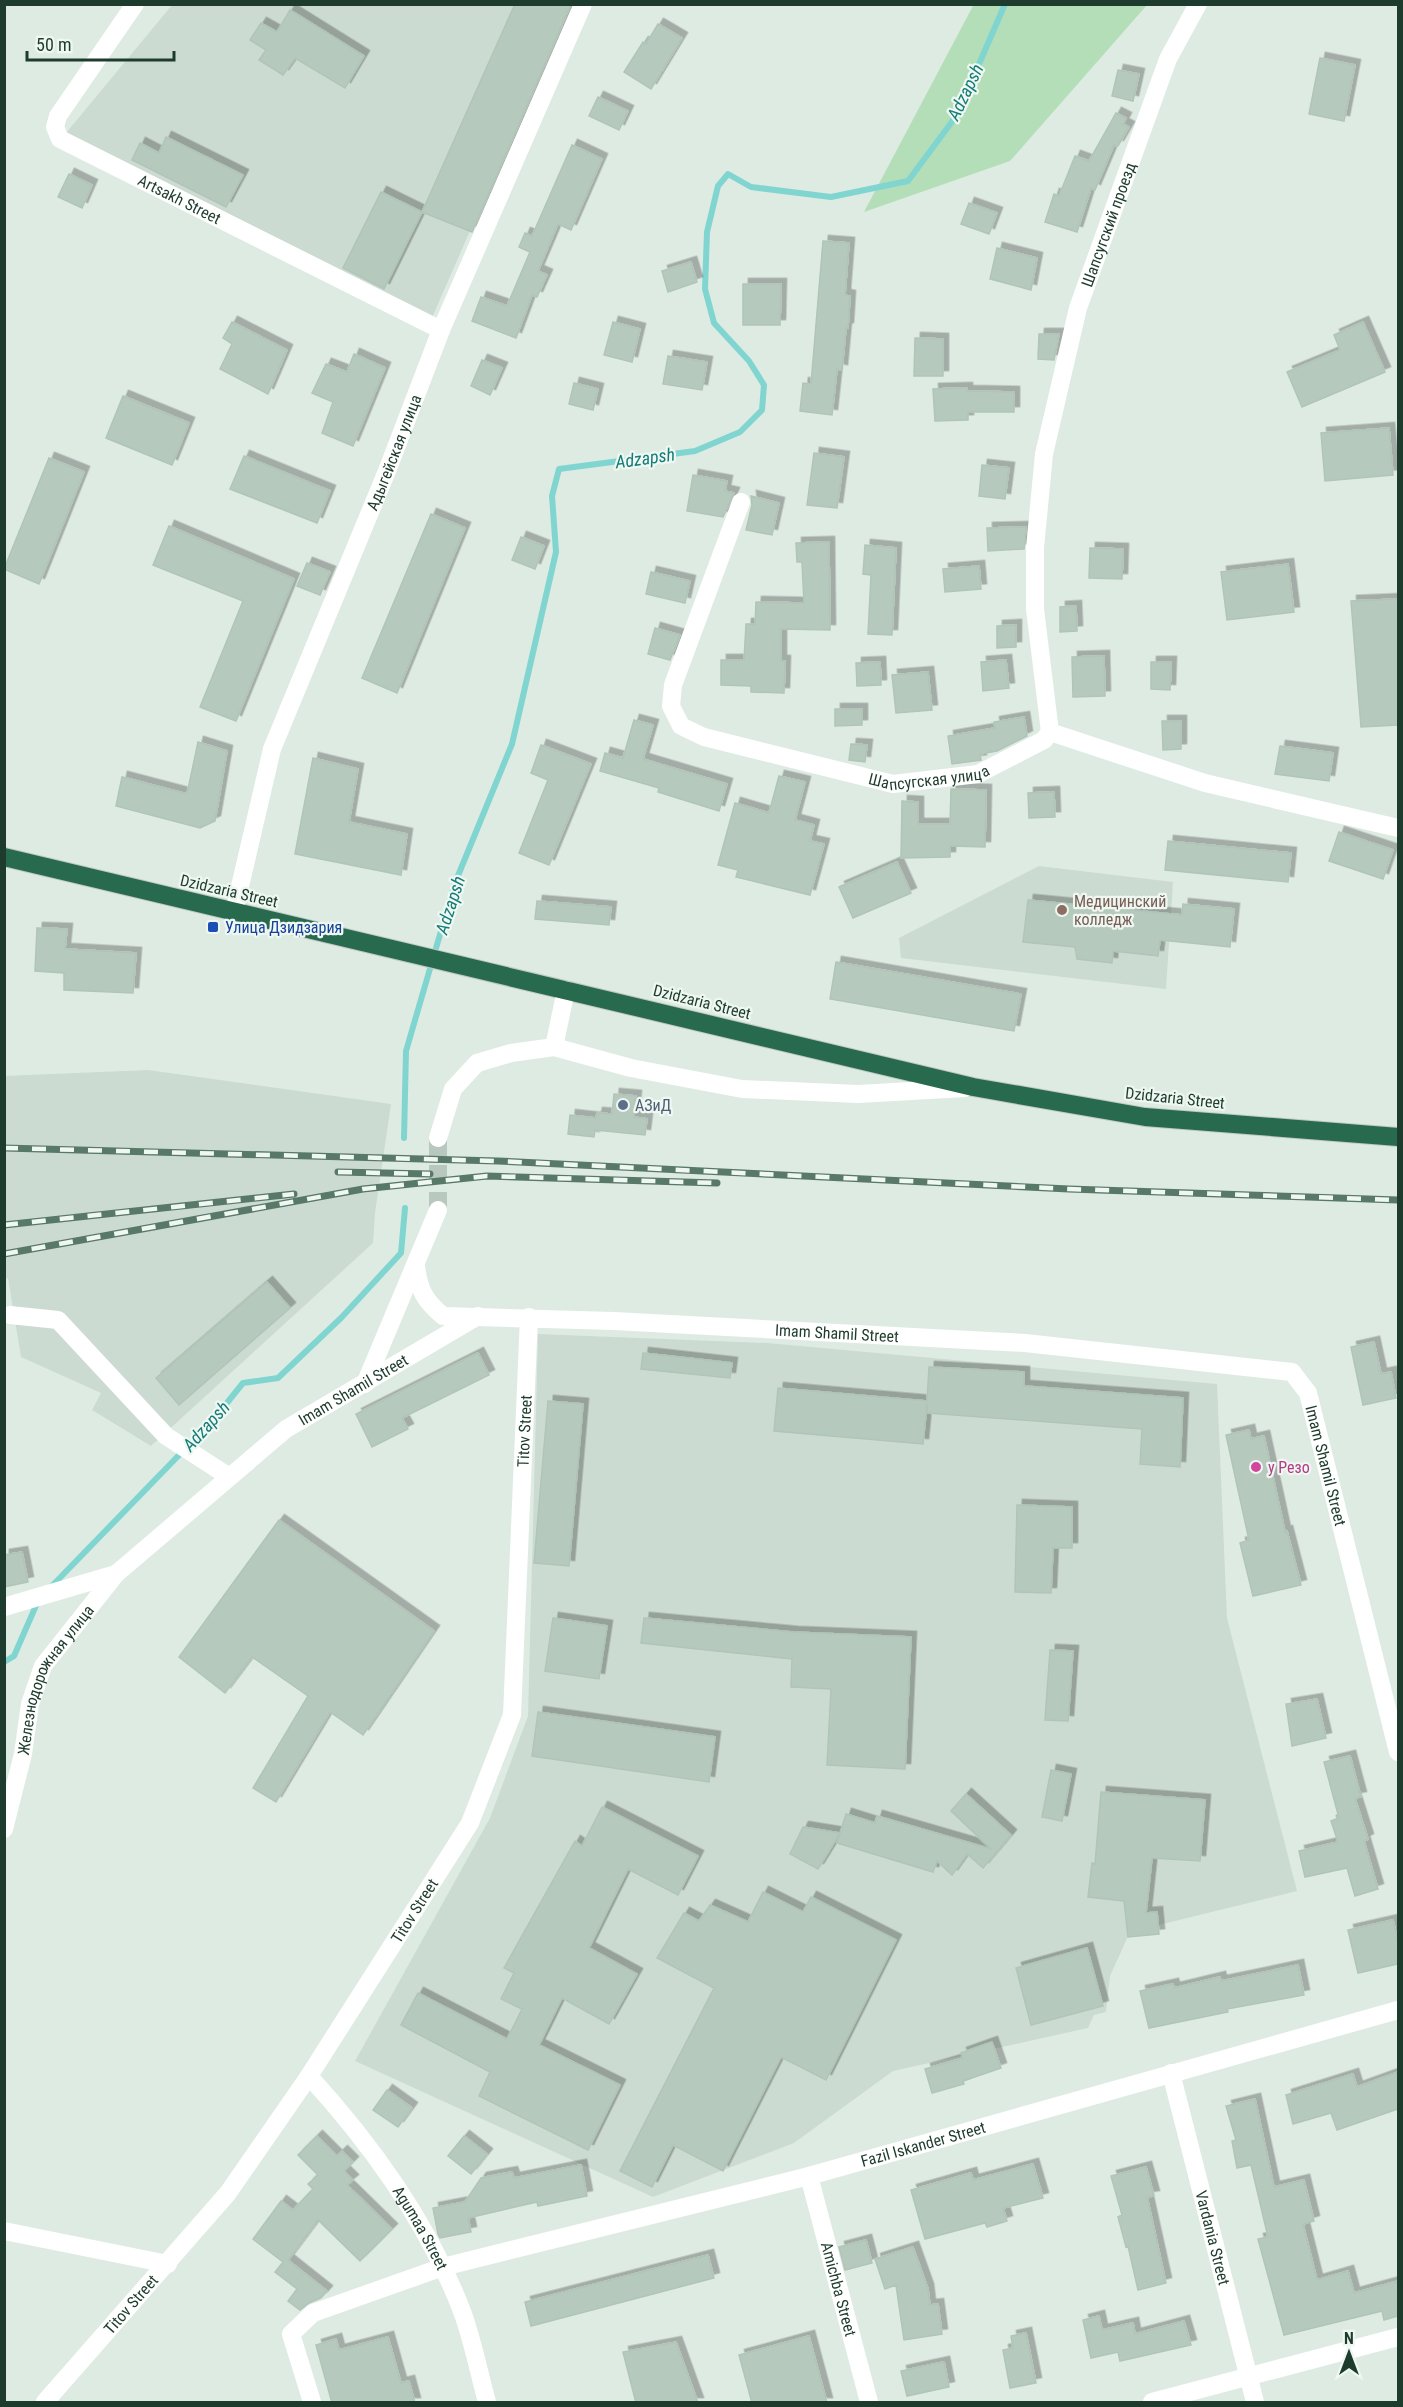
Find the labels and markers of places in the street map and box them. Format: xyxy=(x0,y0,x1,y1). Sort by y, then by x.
place label: Медицинский колледж xyxy=(1074,892,1166,929)
marker: Медицинский колледж xyxy=(1055,903,1069,917)
place label: Улица Дзидзария xyxy=(225,918,342,937)
marker: Улица Дзидзария xyxy=(206,920,220,934)
place label: АЗиД xyxy=(635,1096,672,1115)
marker: АЗиД xyxy=(616,1098,630,1112)
place label: у Резо xyxy=(1268,1458,1310,1477)
marker: у Резо xyxy=(1249,1460,1263,1474)

